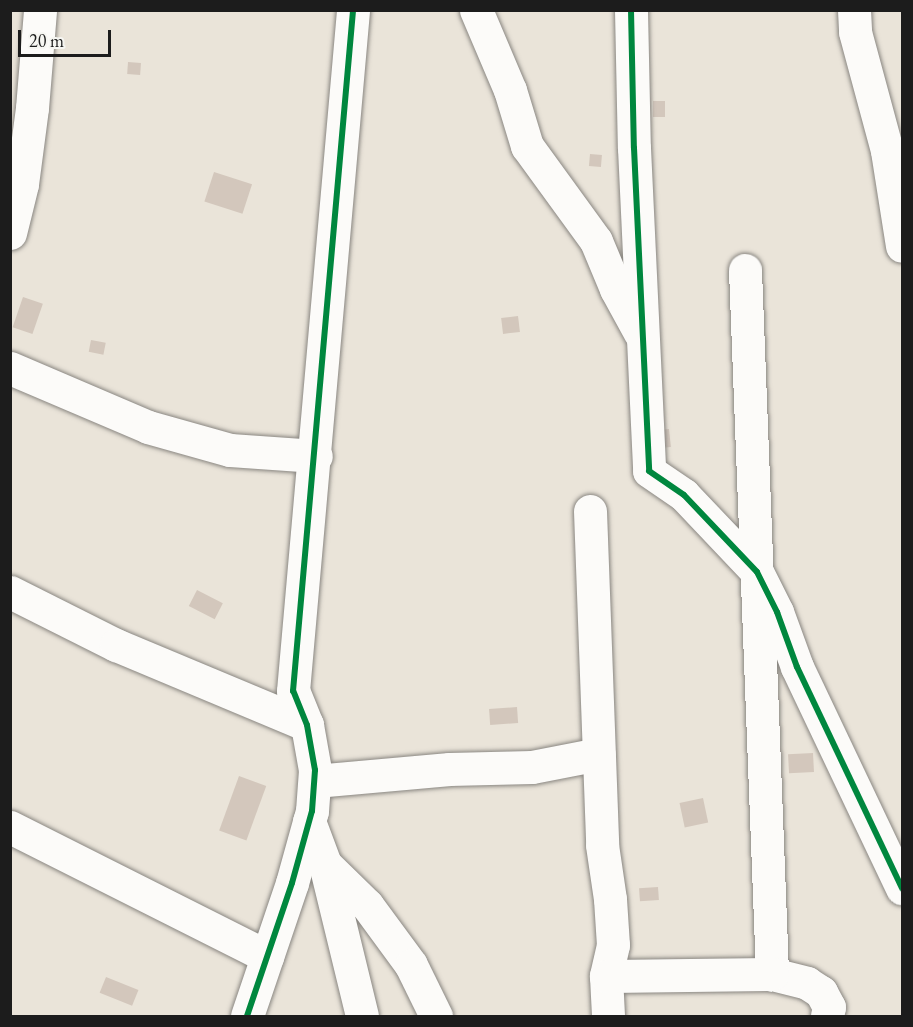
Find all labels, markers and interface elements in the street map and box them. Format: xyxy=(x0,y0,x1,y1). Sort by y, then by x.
scale bar xyxy=(21,18,114,56)
text: 20 m xyxy=(29,29,64,52)

